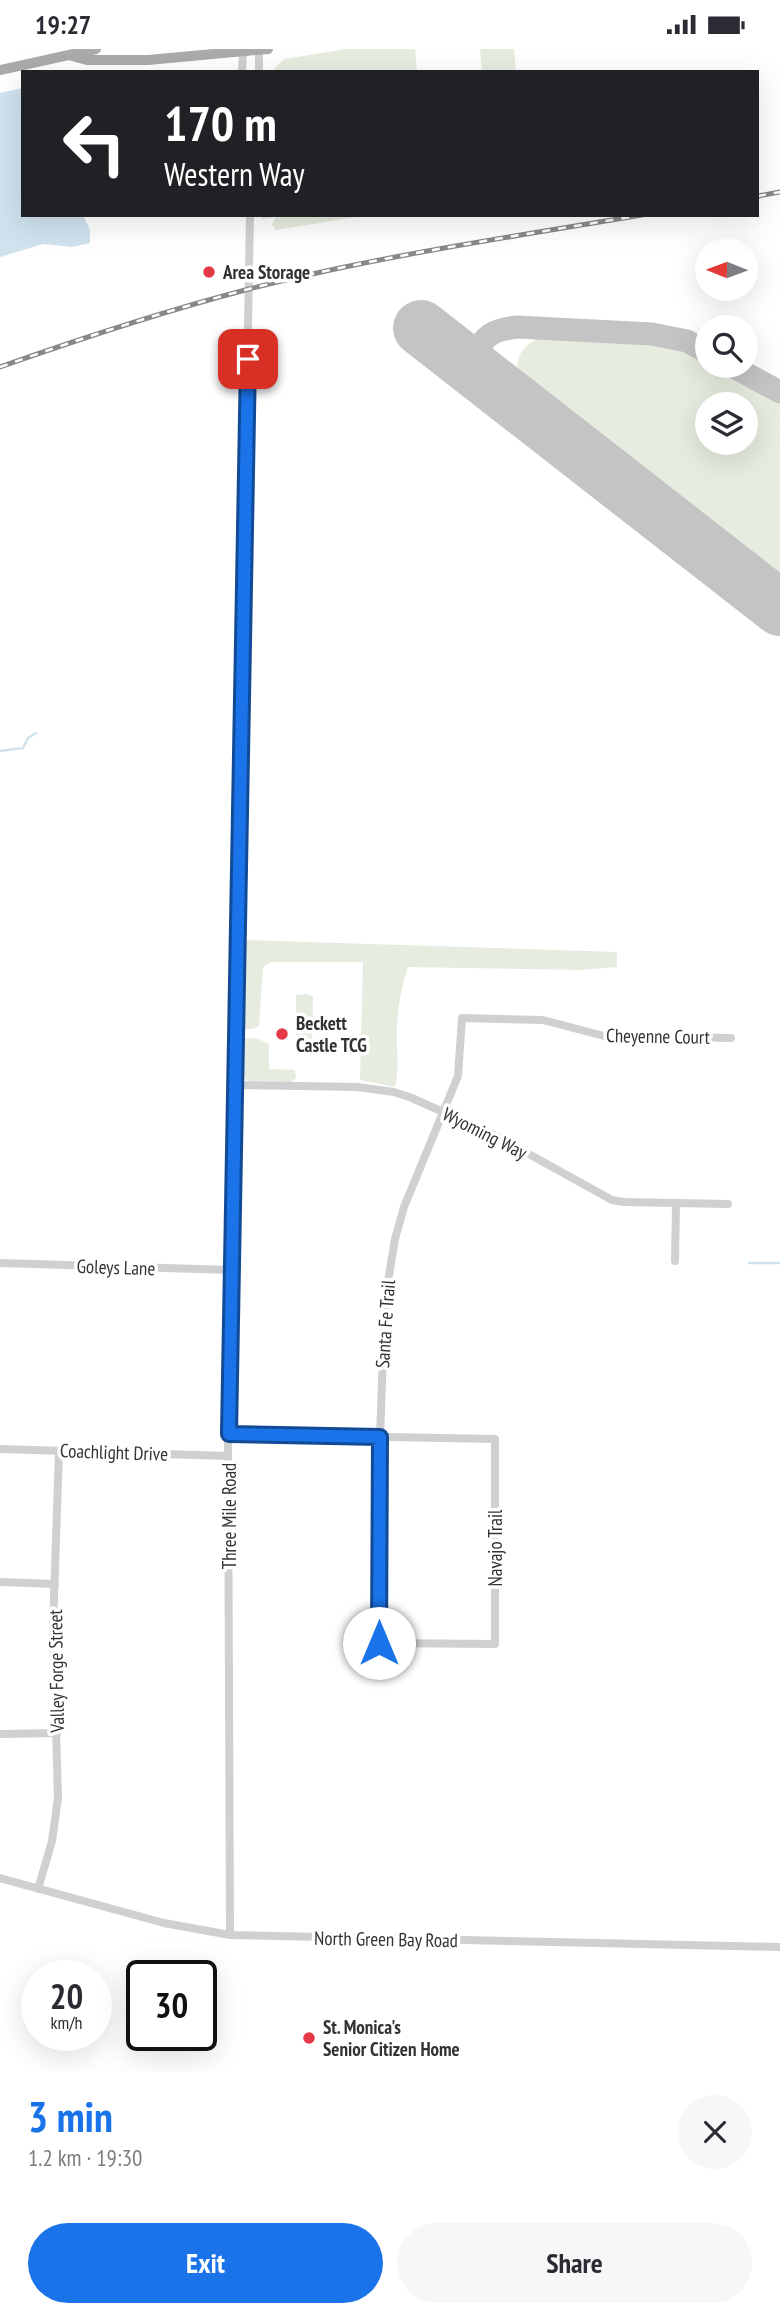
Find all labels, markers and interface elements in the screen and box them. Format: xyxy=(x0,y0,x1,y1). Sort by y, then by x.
text: 19:27 xyxy=(35,8,91,41)
text: 170 m xyxy=(164,91,277,155)
icon: left xyxy=(49,98,140,189)
text: Western Way xyxy=(164,153,304,195)
north arrow xyxy=(695,238,758,301)
map controls xyxy=(695,238,758,455)
place label: Area Storage xyxy=(222,260,310,284)
marker: Area Storage xyxy=(201,264,217,280)
button: search xyxy=(695,315,758,378)
pin xyxy=(218,329,278,389)
icon: arrive xyxy=(229,340,267,378)
button: layers xyxy=(695,392,758,455)
place label: Beckett Castle TCG xyxy=(296,1011,367,1057)
street label: Cheyenne Court xyxy=(606,1023,711,1049)
marker: Beckett Castle TCG xyxy=(274,1026,290,1042)
street label: Wyoming Way xyxy=(439,1102,532,1165)
street label: Goleys Lane xyxy=(76,1254,156,1280)
street label: Santa Fe Trail xyxy=(370,1279,400,1369)
street label: Coachlight Drive xyxy=(60,1438,169,1466)
street label: Three Mile Road xyxy=(217,1463,241,1569)
street label: Navajo Trail xyxy=(483,1509,507,1586)
position arrow xyxy=(342,1606,416,1680)
street label: Valley Forge Street xyxy=(43,1608,69,1734)
street label: North Green Bay Road xyxy=(314,1926,458,1952)
speed limit sign: 30 xyxy=(126,1960,217,2051)
text: 20 xyxy=(50,1973,83,2019)
text: km/h xyxy=(51,2011,82,2034)
place label: St. Monica's Senior Citizen Home xyxy=(323,2015,460,2061)
marker: St. Monica's Senior Citizen Home xyxy=(301,2030,317,2046)
text: 3 min xyxy=(28,2089,113,2144)
button: close xyxy=(678,2095,752,2169)
text: 1.2 km · 19:30 xyxy=(28,2143,142,2172)
button: Exit xyxy=(28,2223,383,2303)
button: Share xyxy=(397,2223,752,2303)

